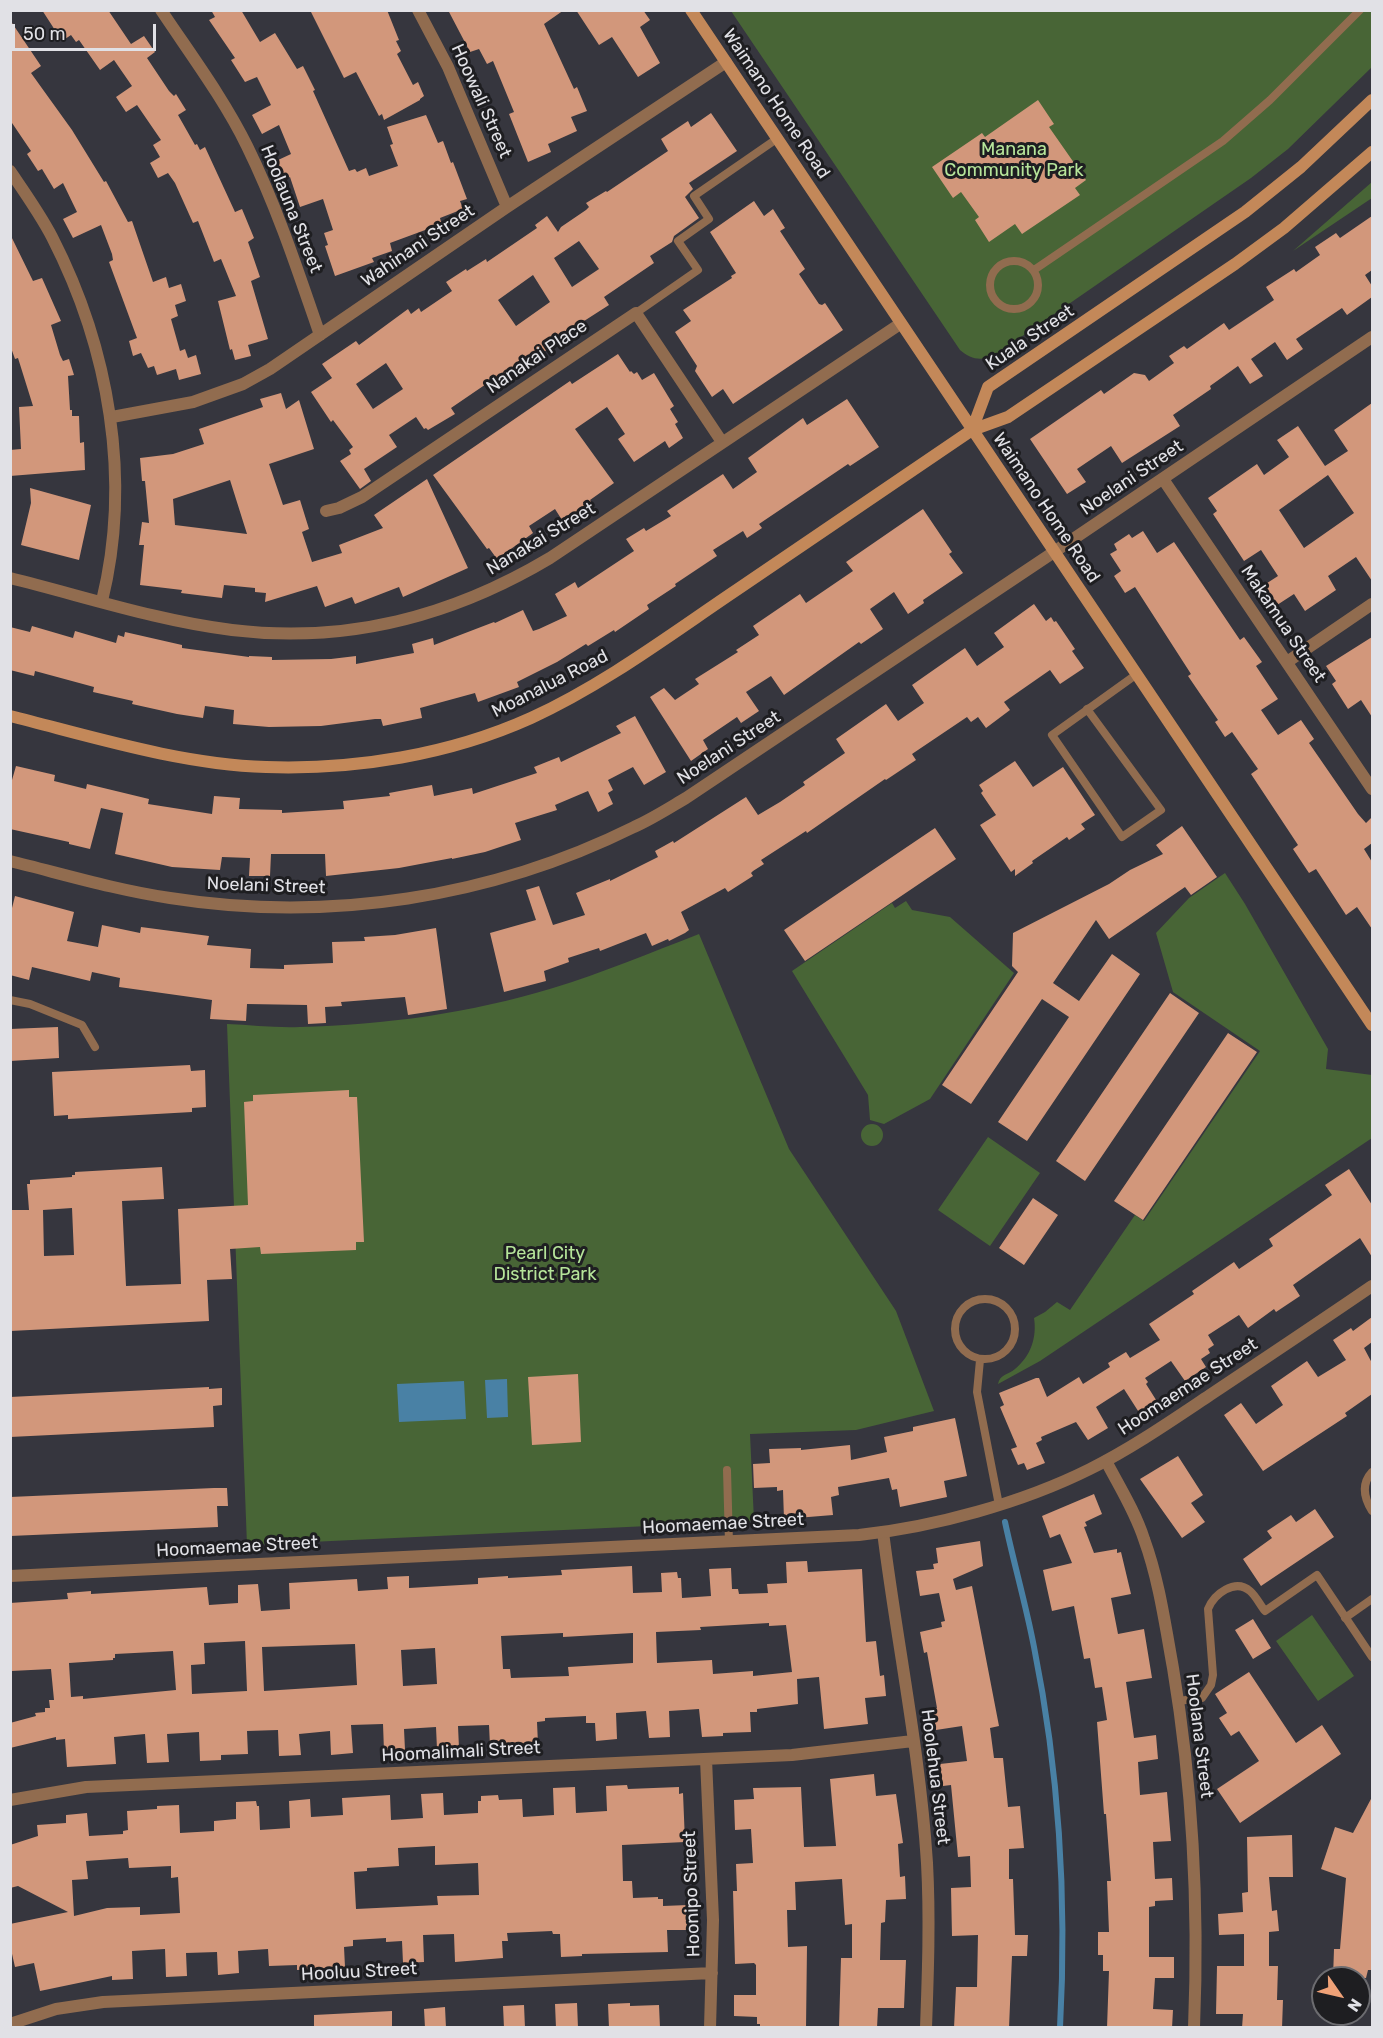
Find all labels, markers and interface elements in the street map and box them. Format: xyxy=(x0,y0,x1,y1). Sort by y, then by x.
scale bar xyxy=(15,12,159,50)
text: 50 m xyxy=(23,23,66,45)
street label: Waimano Home Road xyxy=(718,25,834,183)
street label: Hoowali Street xyxy=(446,41,516,161)
park label: Manana Community Park xyxy=(944,139,1084,182)
street label: Hoolauna Street xyxy=(256,142,326,276)
street label: Wahinani Street xyxy=(357,200,479,292)
street label: Kuala Street xyxy=(982,301,1078,375)
street label: Nanakai Place xyxy=(482,315,592,399)
street label: Waimano Home Road xyxy=(988,429,1104,587)
street label: Noelani Street xyxy=(1077,436,1187,520)
street label: Nanakai Street xyxy=(483,498,599,580)
street label: Makamua Street xyxy=(1236,561,1330,687)
street label: Moanalua Road xyxy=(488,645,612,723)
street label: Noelani Street xyxy=(673,707,785,789)
street label: Noelani Street xyxy=(206,873,326,899)
park label: Pearl City District Park xyxy=(494,1243,596,1286)
street label: Hoomaemae Street xyxy=(1114,1334,1262,1440)
street label: Hoomaemae Street xyxy=(642,1509,804,1539)
street label: Hoomaemae Street xyxy=(156,1532,318,1562)
street label: Hoolana Street xyxy=(1181,1673,1217,1799)
street label: Hoolehua Street xyxy=(916,1708,954,1846)
street label: Hoomalimali Street xyxy=(381,1737,541,1767)
street label: Hoonipo Street xyxy=(679,1831,705,1957)
street label: Hooluu Street xyxy=(301,1958,417,1986)
north arrow xyxy=(1311,1966,1371,2026)
text: N xyxy=(1344,1995,1366,2015)

